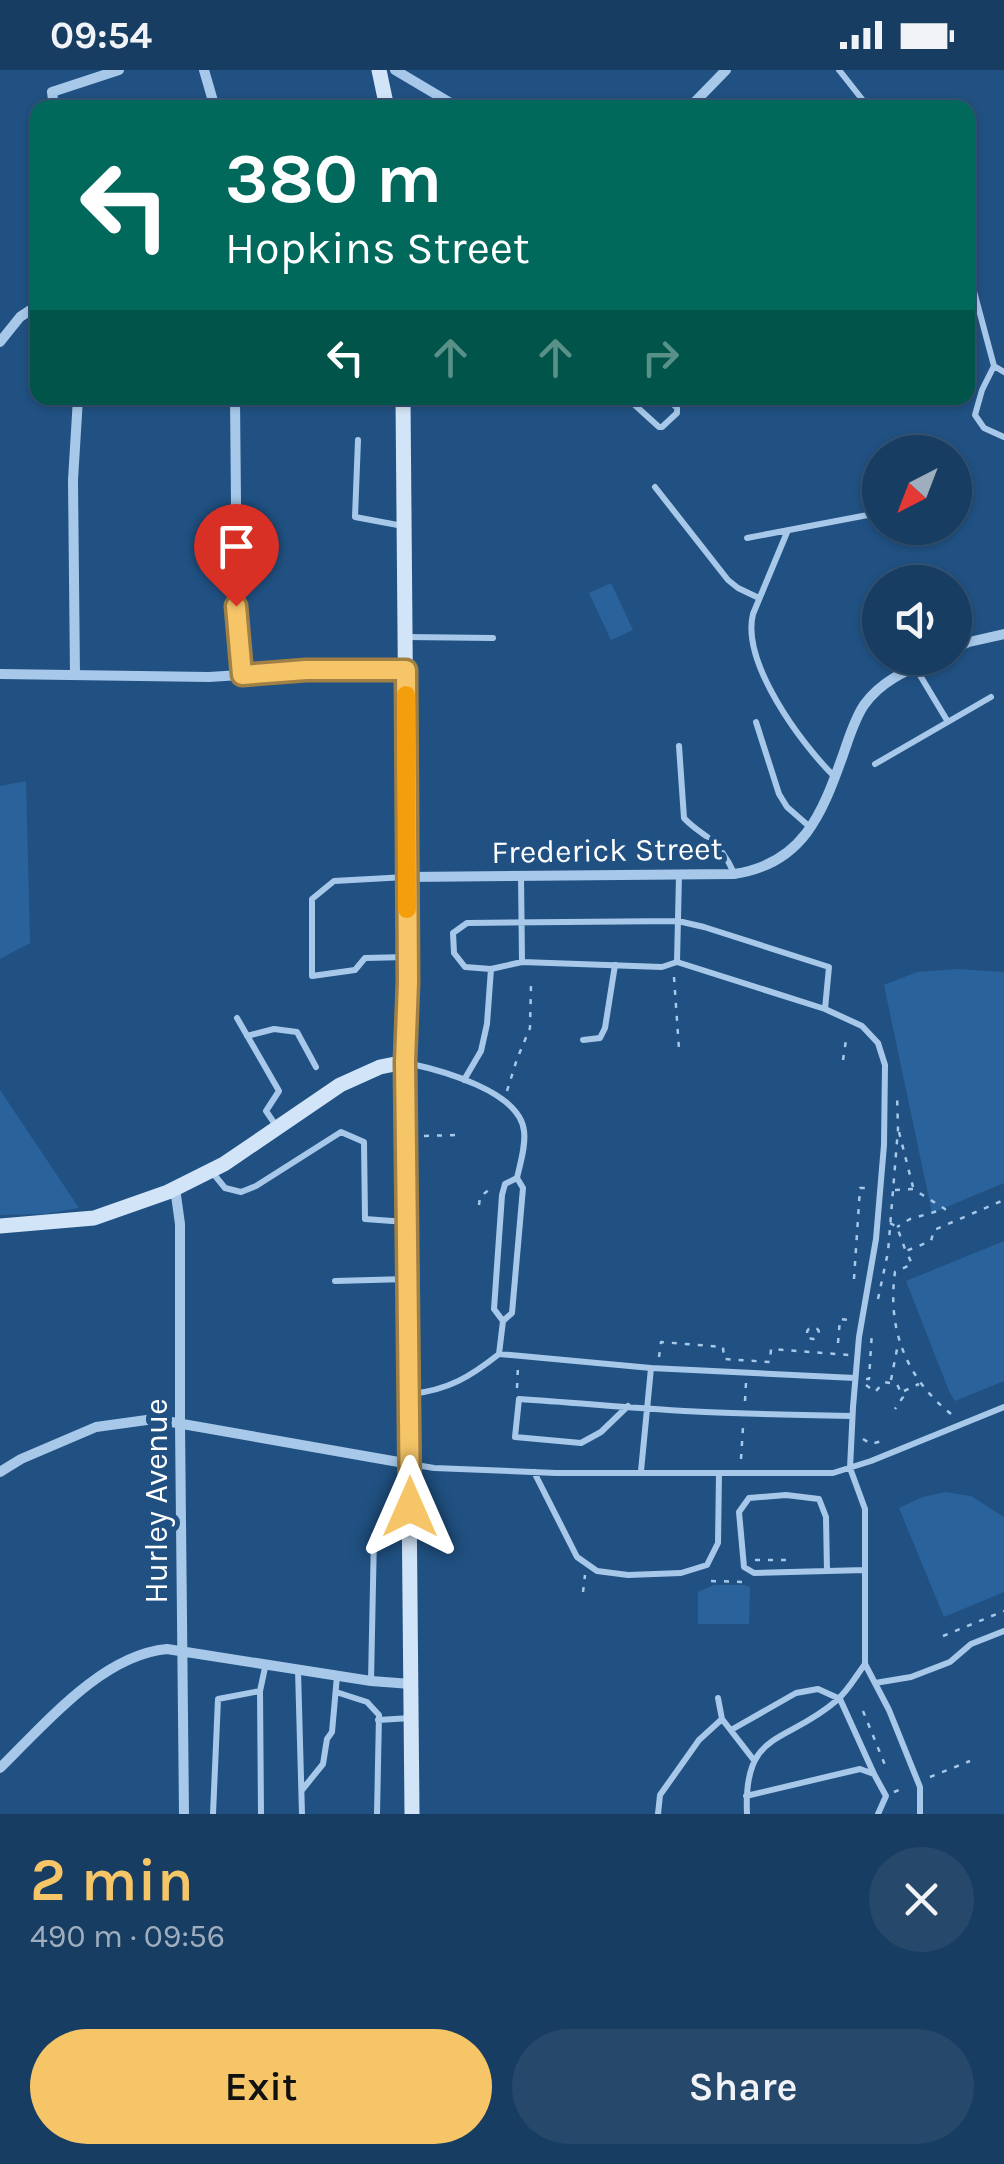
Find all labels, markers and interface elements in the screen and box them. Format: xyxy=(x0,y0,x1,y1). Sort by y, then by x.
text: 09:54 xyxy=(50,13,152,58)
text: 380 m xyxy=(225,138,442,220)
icon: left xyxy=(60,140,190,270)
text: Hopkins Street xyxy=(225,222,530,274)
icon: left xyxy=(318,330,373,385)
icon: ahead xyxy=(423,330,478,385)
icon: ahead xyxy=(528,330,583,385)
icon: right xyxy=(633,330,688,385)
north arrow xyxy=(862,435,972,545)
map controls xyxy=(862,435,972,675)
pin xyxy=(194,504,279,607)
icon: arrive xyxy=(209,519,264,574)
button: sound xyxy=(862,565,972,675)
street label: Frederick Street xyxy=(491,830,723,871)
street label: Hurley Avenue xyxy=(138,1398,175,1604)
position arrow xyxy=(358,1455,462,1559)
text: 2 min xyxy=(30,1845,194,1915)
button: close xyxy=(869,1847,974,1952)
text: 490 m · 09:56 xyxy=(30,1918,225,1955)
button: Exit xyxy=(30,2029,492,2144)
button: Share xyxy=(512,2029,974,2144)

